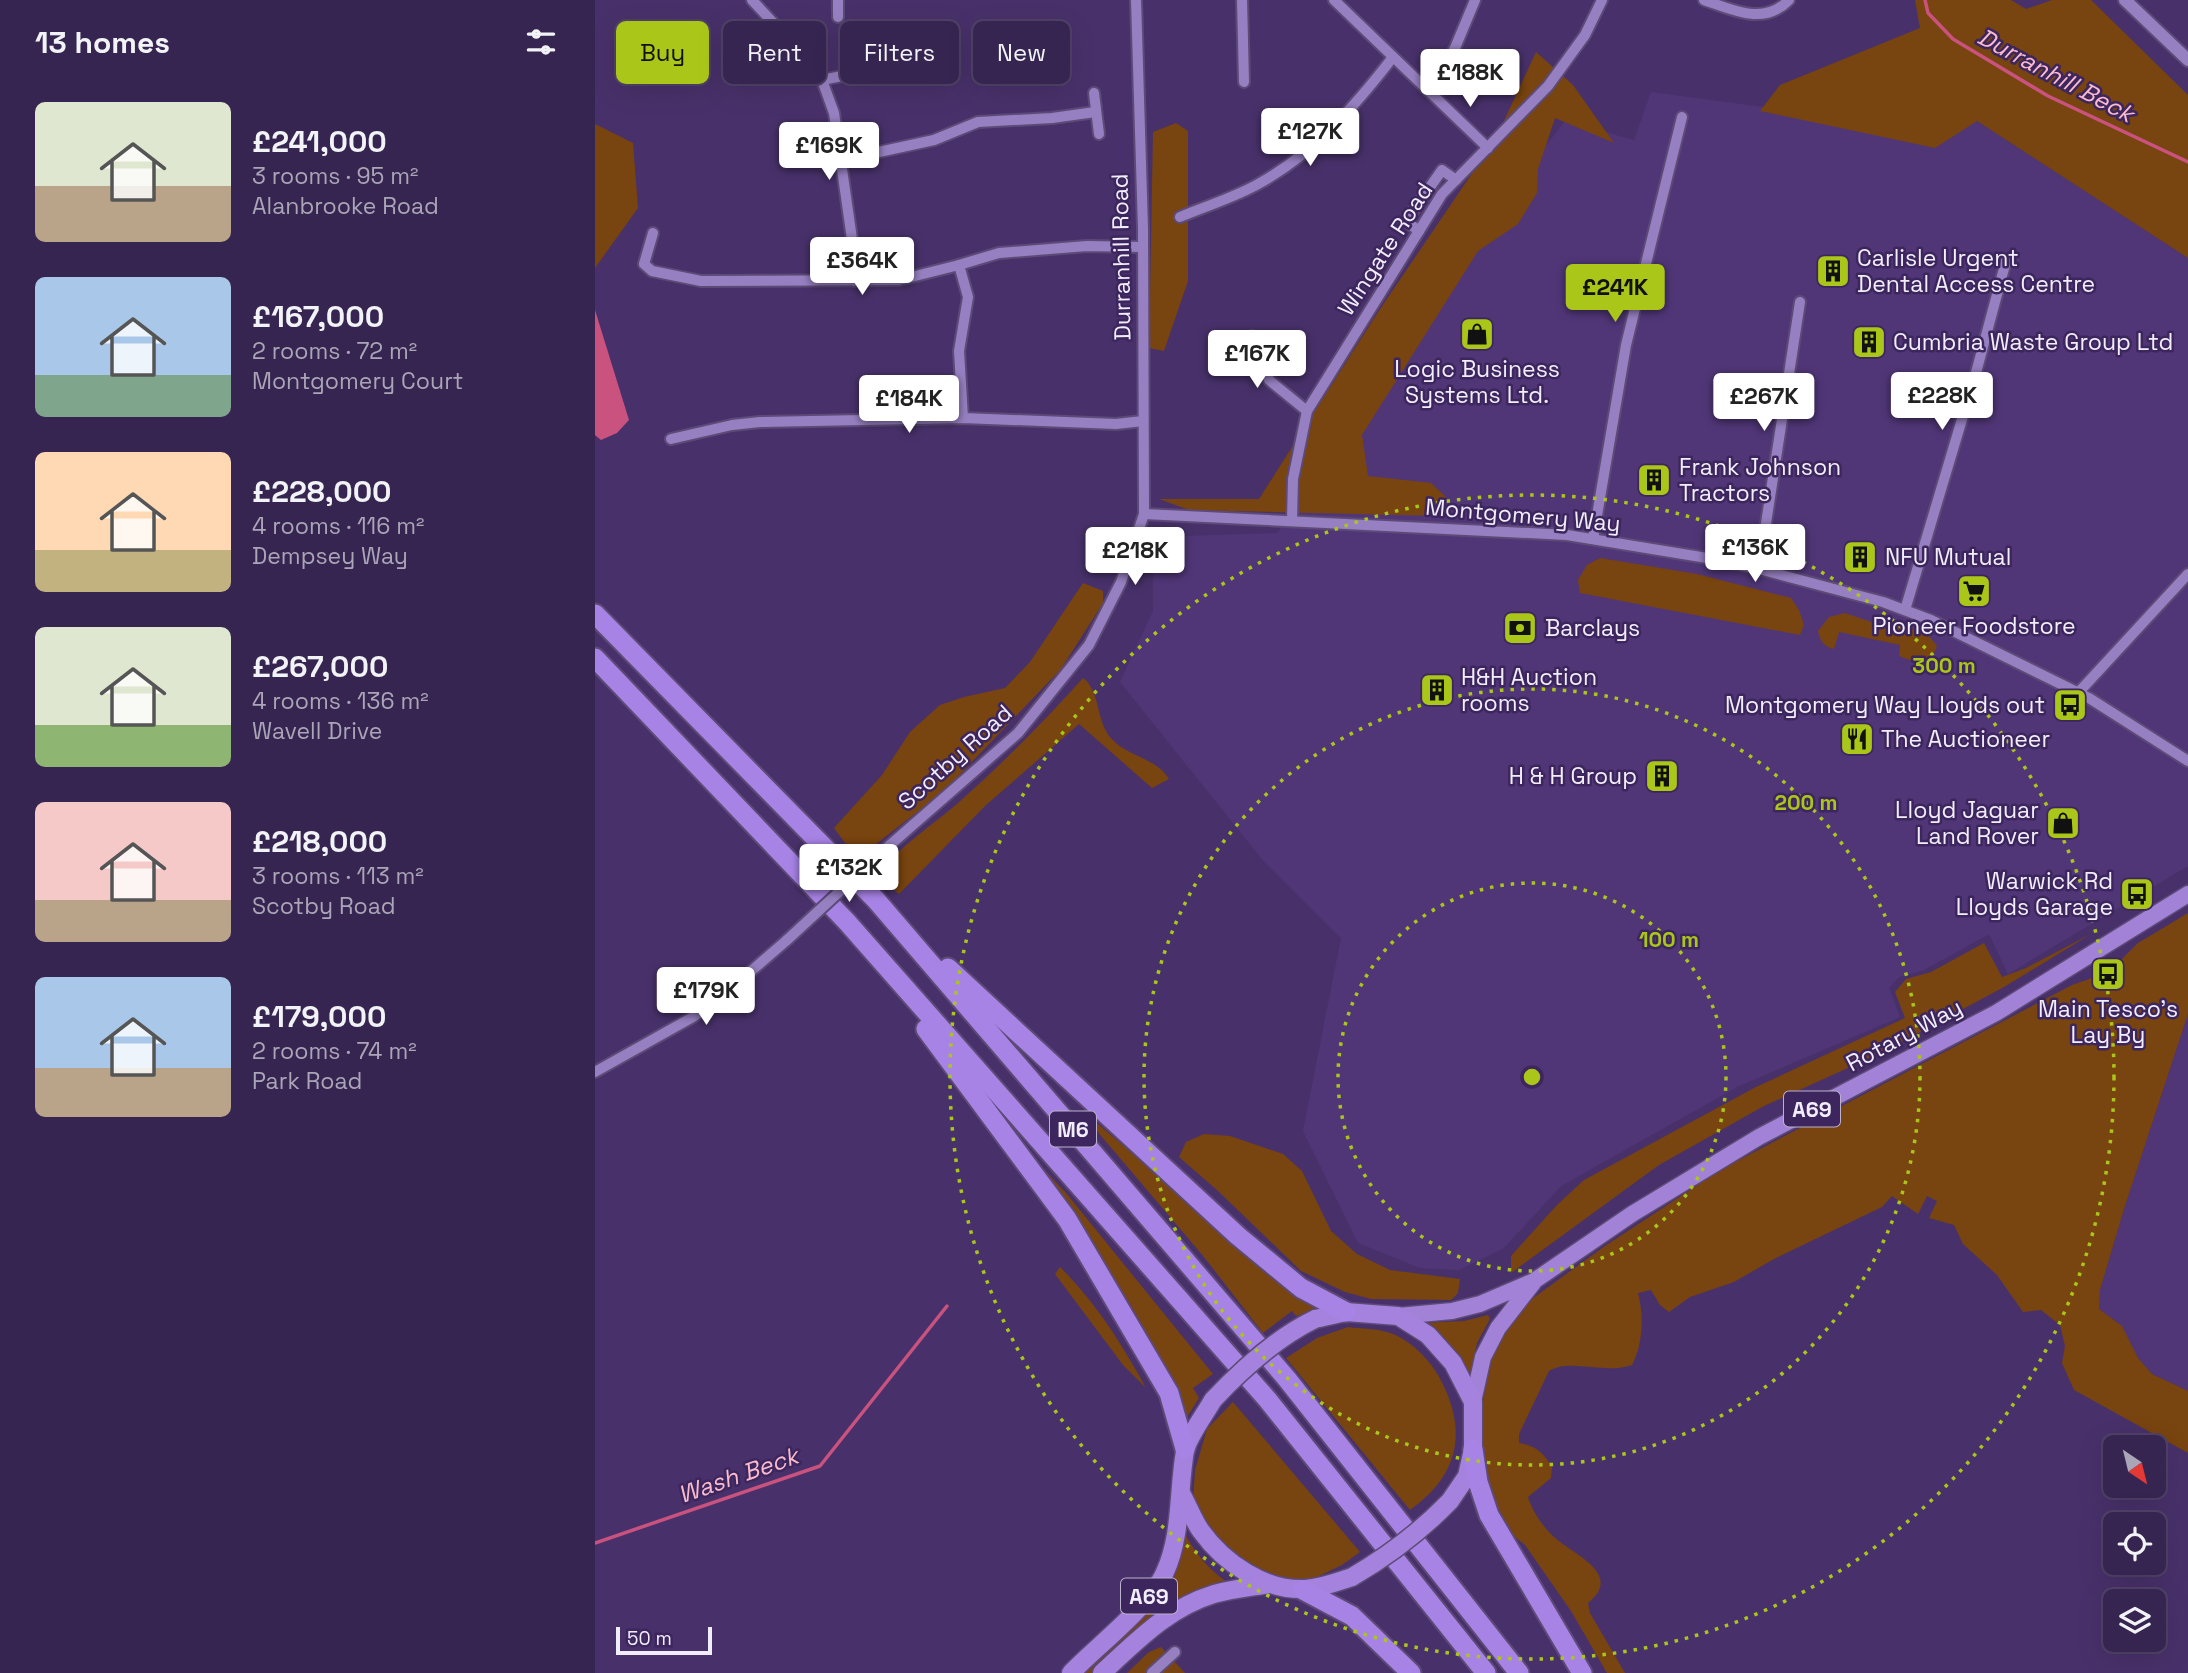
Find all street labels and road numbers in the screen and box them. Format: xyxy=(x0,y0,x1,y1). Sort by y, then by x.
street label: Durranhill Road xyxy=(1105,173,1137,341)
street label: Wingate Road xyxy=(1331,177,1439,321)
street label: Montgomery Way xyxy=(1424,492,1622,538)
street label: Scotby Road xyxy=(892,698,1018,816)
street label: Rotary Way xyxy=(1841,992,1967,1078)
road number: A69 xyxy=(1784,1092,1840,1126)
road number: M6 xyxy=(1050,1112,1096,1146)
road number: A69 xyxy=(1121,1578,1177,1614)

